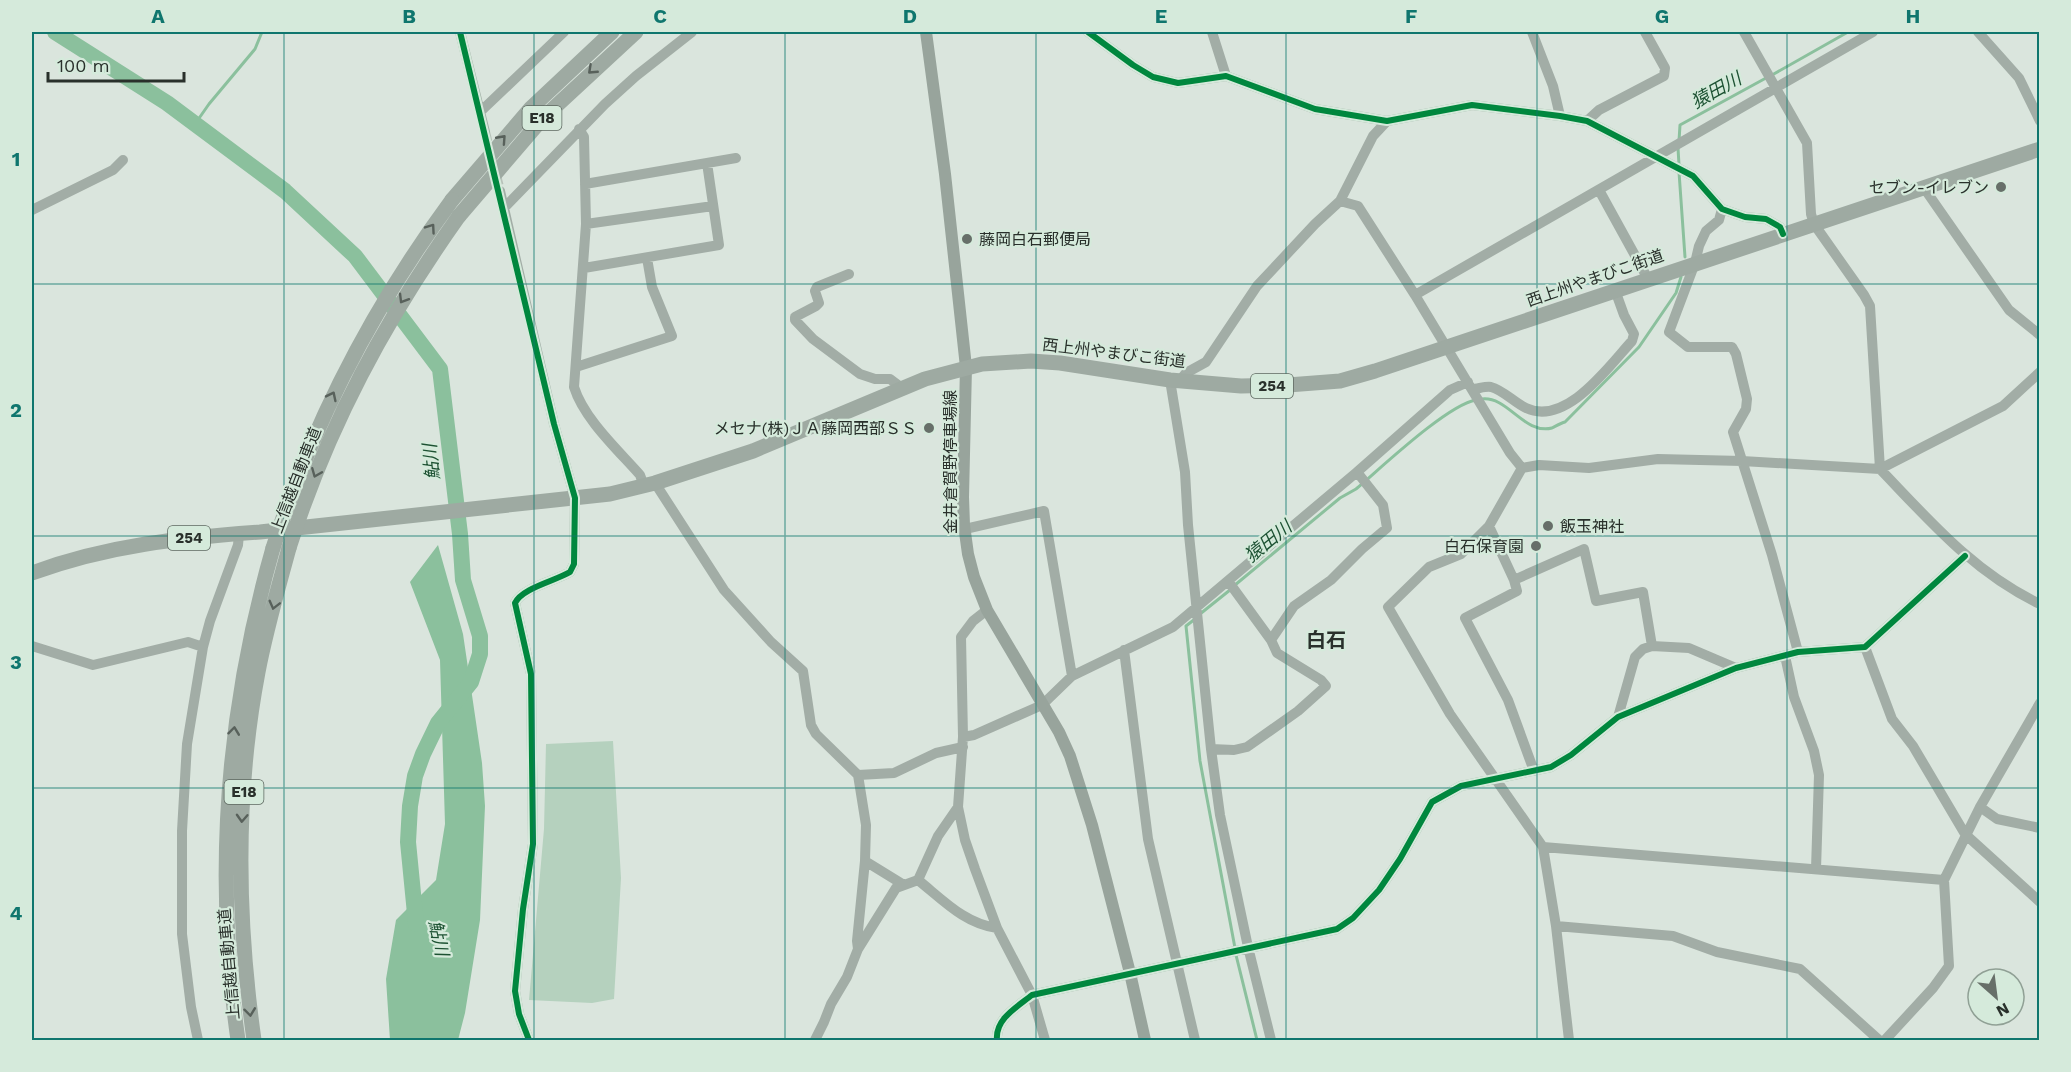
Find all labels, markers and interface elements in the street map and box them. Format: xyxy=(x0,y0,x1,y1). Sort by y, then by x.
text: A xyxy=(151,4,165,28)
text: B xyxy=(402,4,416,28)
text: C xyxy=(653,4,667,28)
text: D xyxy=(903,4,917,28)
text: E xyxy=(1155,4,1167,28)
text: F xyxy=(1405,4,1417,28)
text: G xyxy=(1655,4,1669,28)
text: H xyxy=(1906,4,1920,28)
scale bar xyxy=(48,45,184,83)
text: 100 m xyxy=(57,55,110,76)
one-way arrow xyxy=(588,63,599,74)
water label: 猿田川 xyxy=(1687,67,1746,112)
road number: E18 xyxy=(522,106,562,130)
one-way arrow xyxy=(495,135,506,146)
text: 1 xyxy=(12,147,20,171)
place label: セブン-イレブン xyxy=(1869,178,1989,197)
marker: セブン-イレブン xyxy=(1994,180,2008,194)
one-way arrow xyxy=(424,224,435,235)
place label: 藤岡白石郵便局 xyxy=(979,230,1091,249)
marker: 藤岡白石郵便局 xyxy=(960,232,974,246)
street label: 西上州やまびこ街道 xyxy=(1524,246,1666,310)
one-way arrow xyxy=(398,293,410,303)
street label: 西上州やまびこ街道 xyxy=(1041,335,1187,371)
road number: 254 xyxy=(1251,374,1293,398)
street label: 金井倉賀野停車場線 xyxy=(941,390,960,534)
one-way arrow xyxy=(325,392,336,402)
text: 2 xyxy=(10,398,22,422)
place label: メセナ(株)ＪＡ藤岡西部ＳＳ xyxy=(714,419,917,438)
marker: メセナ(株)ＪＡ藤岡西部ＳＳ xyxy=(922,421,936,435)
street label: 上信越自動車道 xyxy=(267,424,325,536)
water label: 鮎川 xyxy=(418,441,443,481)
one-way arrow xyxy=(311,467,323,478)
water label: 猿田川 xyxy=(1240,515,1297,566)
place label: 飯玉神社 xyxy=(1560,517,1624,536)
marker: 飯玉神社 xyxy=(1541,519,1555,533)
road number: 254 xyxy=(168,526,210,550)
place label: 白石保育園 xyxy=(1444,537,1524,556)
marker: 白石保育園 xyxy=(1529,539,1543,553)
one-way arrow xyxy=(268,599,281,609)
district label: 白石 xyxy=(1306,628,1346,652)
text: 3 xyxy=(10,650,22,674)
one-way arrow xyxy=(227,726,240,736)
road number: E18 xyxy=(224,780,264,804)
one-way arrow xyxy=(236,813,249,822)
text: 4 xyxy=(10,901,23,925)
street label: 上信越自動車道 xyxy=(215,907,243,1021)
water label: 鮎川 xyxy=(425,918,453,960)
north arrow xyxy=(1966,967,2026,1027)
text: N xyxy=(1993,999,2013,1021)
one-way arrow xyxy=(244,1008,256,1017)

